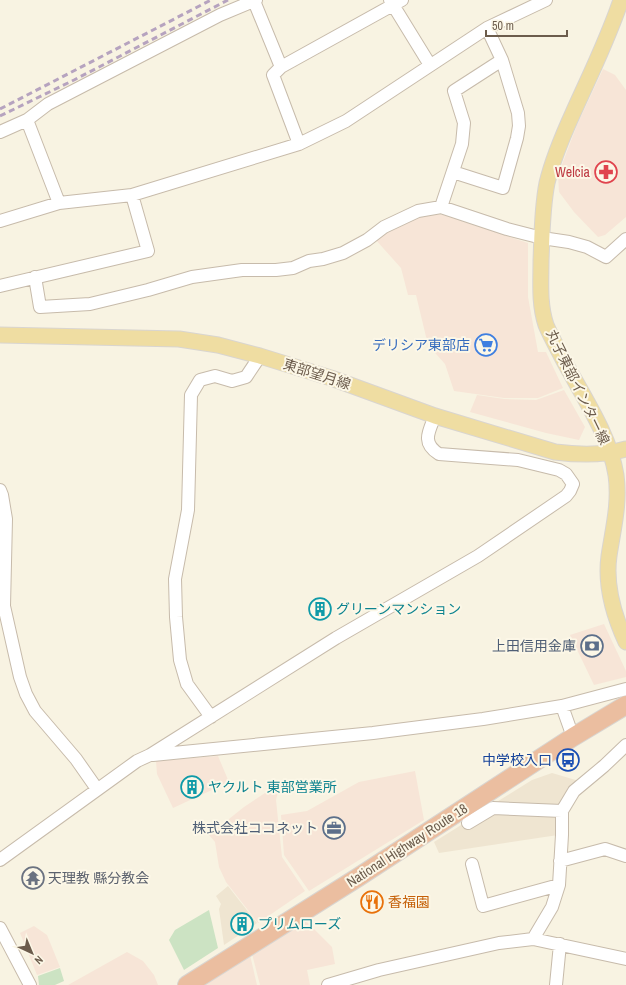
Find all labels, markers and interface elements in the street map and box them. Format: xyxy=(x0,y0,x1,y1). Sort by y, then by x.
scale bar xyxy=(486,12,567,38)
text: 50 m xyxy=(492,18,514,34)
pharmacy icon: Welcia xyxy=(593,159,619,185)
place label: Welcia xyxy=(555,163,591,181)
street label: 丸子東部インター線 xyxy=(542,326,614,448)
supermarket icon: デリシア東部店 xyxy=(473,332,499,358)
place label: デリシア東部店 xyxy=(372,336,470,354)
street label: 東部望月線 xyxy=(281,355,353,393)
building icon: グリーンマンション xyxy=(307,596,333,622)
place label: グリーンマンション xyxy=(336,600,461,618)
bank icon: 上田信用金庫 xyxy=(579,633,605,659)
place label: 上田信用金庫 xyxy=(492,637,576,655)
bus stop icon: 中学校入口 xyxy=(555,747,581,773)
place label: 中学校入口 xyxy=(482,751,552,769)
building icon: ヤクルト 東部営業所 xyxy=(179,774,205,800)
place label: ヤクルト 東部営業所 xyxy=(208,778,337,796)
street label: National Highway Route 18 xyxy=(343,799,471,891)
office icon: 株式会社ココネット xyxy=(321,815,347,841)
place label: 株式会社ココネット xyxy=(192,819,318,837)
temple icon: 天理教 縣分教会 xyxy=(20,865,46,891)
place label: 天理教 縣分教会 xyxy=(48,869,149,887)
restaurant icon: 香福園 xyxy=(359,889,385,915)
place label: 香福園 xyxy=(388,893,430,911)
building icon: プリムローズ xyxy=(229,911,255,937)
place label: プリムローズ xyxy=(258,915,341,933)
north arrow xyxy=(12,933,52,973)
text: N xyxy=(32,953,46,967)

